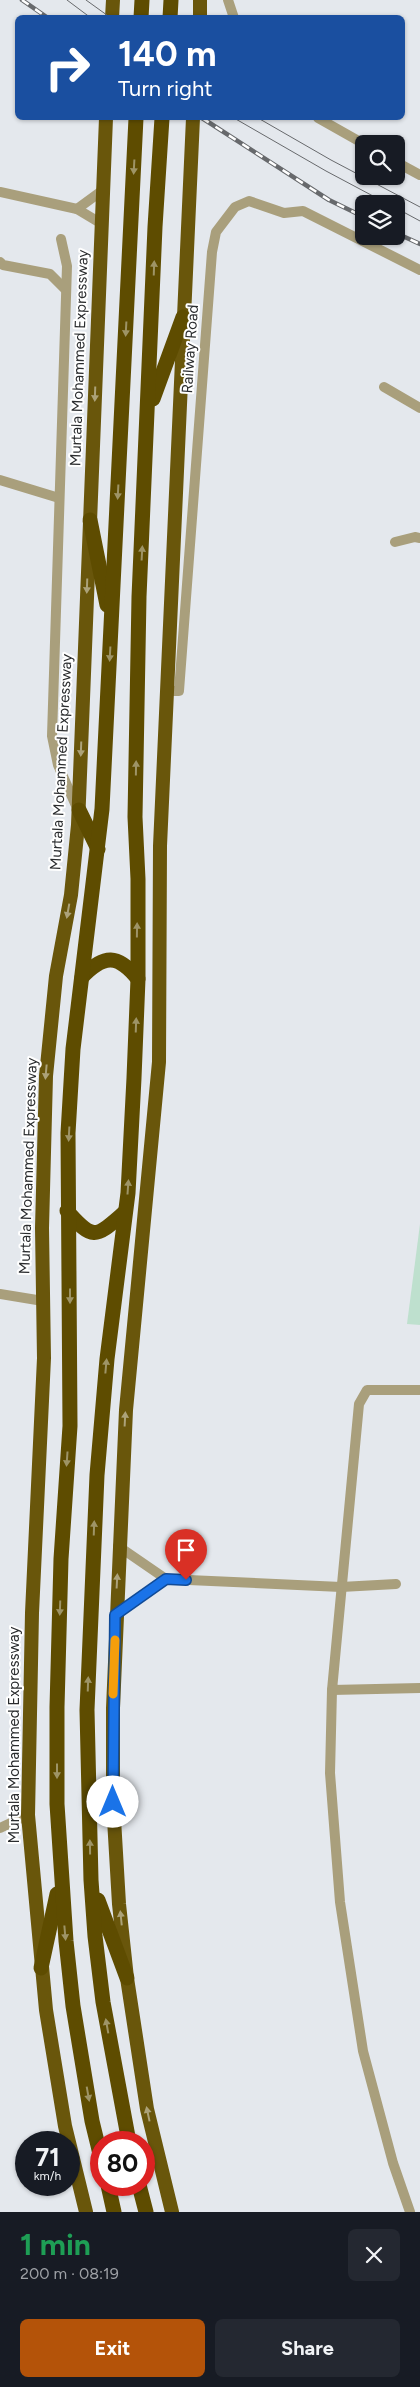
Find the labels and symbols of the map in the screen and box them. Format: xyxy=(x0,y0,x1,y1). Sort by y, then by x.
one-way arrow xyxy=(130,159,138,175)
street label: Murtala Mohammed Expressway xyxy=(66,249,92,467)
one-way arrow xyxy=(150,260,158,276)
street label: Railway Road xyxy=(178,304,202,394)
one-way arrow xyxy=(122,322,130,338)
one-way arrow xyxy=(90,386,98,402)
one-way arrow xyxy=(114,484,122,500)
one-way arrow xyxy=(138,544,146,560)
one-way arrow xyxy=(82,579,90,595)
one-way arrow xyxy=(106,646,114,662)
street label: Murtala Mohammed Expressway xyxy=(46,653,76,871)
one-way arrow xyxy=(76,741,84,757)
one-way arrow xyxy=(132,759,140,775)
one-way arrow xyxy=(64,903,72,918)
one-way arrow xyxy=(133,922,141,938)
one-way arrow xyxy=(132,1016,140,1032)
street label: Murtala Mohammed Expressway xyxy=(15,1057,41,1275)
one-way arrow xyxy=(42,1064,50,1080)
one-way arrow xyxy=(64,1126,72,1142)
one-way arrow xyxy=(124,1179,132,1195)
one-way arrow xyxy=(66,1289,74,1305)
one-way arrow xyxy=(103,1357,111,1373)
one-way arrow xyxy=(122,1410,130,1426)
one-way arrow xyxy=(63,1451,71,1467)
one-way arrow xyxy=(90,1519,98,1535)
pin xyxy=(165,1529,207,1580)
one-way arrow xyxy=(113,1573,121,1589)
one-way arrow xyxy=(55,1600,63,1616)
street label: Murtala Mohammed Expressway xyxy=(5,1626,23,1843)
one-way arrow xyxy=(84,1676,92,1692)
one-way arrow xyxy=(53,1763,61,1779)
position arrow xyxy=(86,1775,138,1827)
one-way arrow xyxy=(86,1839,94,1855)
one-way arrow xyxy=(116,1910,124,1926)
one-way arrow xyxy=(61,1925,69,1941)
one-way arrow xyxy=(103,2017,111,2033)
one-way arrow xyxy=(84,2086,92,2102)
one-way arrow xyxy=(144,2105,152,2121)
speed limit sign: 80 xyxy=(90,2131,155,2196)

